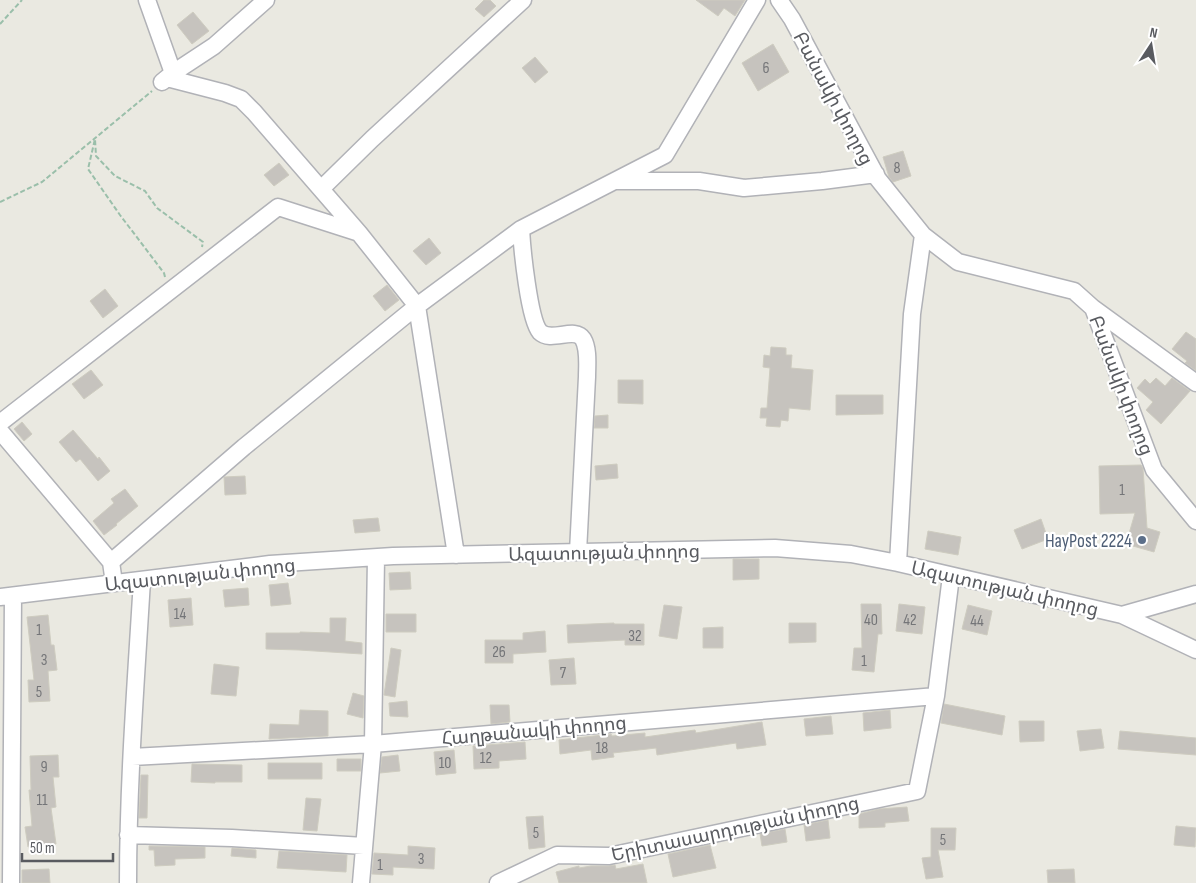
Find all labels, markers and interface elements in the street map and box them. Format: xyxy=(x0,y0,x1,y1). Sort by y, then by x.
north arrow xyxy=(1126,20,1176,70)
text: N xyxy=(1148,24,1159,42)
street label: Բանակի փողոց xyxy=(788,28,878,169)
house number: 6 xyxy=(762,59,770,78)
house number: 8 xyxy=(893,159,901,178)
street label: Բանակի փողոց xyxy=(1083,312,1158,459)
house number: 1 xyxy=(1119,481,1125,500)
place label: HayPost 2224 xyxy=(1045,530,1132,553)
marker: HayPost 2224 xyxy=(1136,534,1148,546)
street label: Ազատության փողոց xyxy=(508,540,700,567)
street label: Ազատության փողոց xyxy=(104,554,297,597)
street label: Ազատության փողոց xyxy=(909,557,1101,622)
house number: 14 xyxy=(174,605,186,624)
house number: 40 xyxy=(864,611,878,630)
house number: 42 xyxy=(903,611,917,630)
house number: 44 xyxy=(970,612,984,631)
house number: 1 xyxy=(36,621,42,640)
house number: 32 xyxy=(628,627,642,646)
house number: 26 xyxy=(492,643,506,662)
house number: 3 xyxy=(41,651,47,670)
house number: 1 xyxy=(861,652,867,671)
house number: 7 xyxy=(560,664,567,683)
house number: 5 xyxy=(36,683,42,702)
street label: Հաղթանակի փողոց xyxy=(441,712,628,751)
house number: 18 xyxy=(596,739,608,758)
house number: 12 xyxy=(480,749,492,768)
house number: 10 xyxy=(439,754,451,773)
house number: 9 xyxy=(40,758,48,777)
house number: 11 xyxy=(36,791,48,810)
street label: Երիտասարդության փողոց xyxy=(609,792,861,867)
house number: 5 xyxy=(533,824,539,843)
scale bar xyxy=(22,830,114,862)
house number: 5 xyxy=(940,831,946,850)
text: 50 m xyxy=(30,839,55,858)
house number: 3 xyxy=(418,850,424,869)
house number: 1 xyxy=(377,856,383,875)

